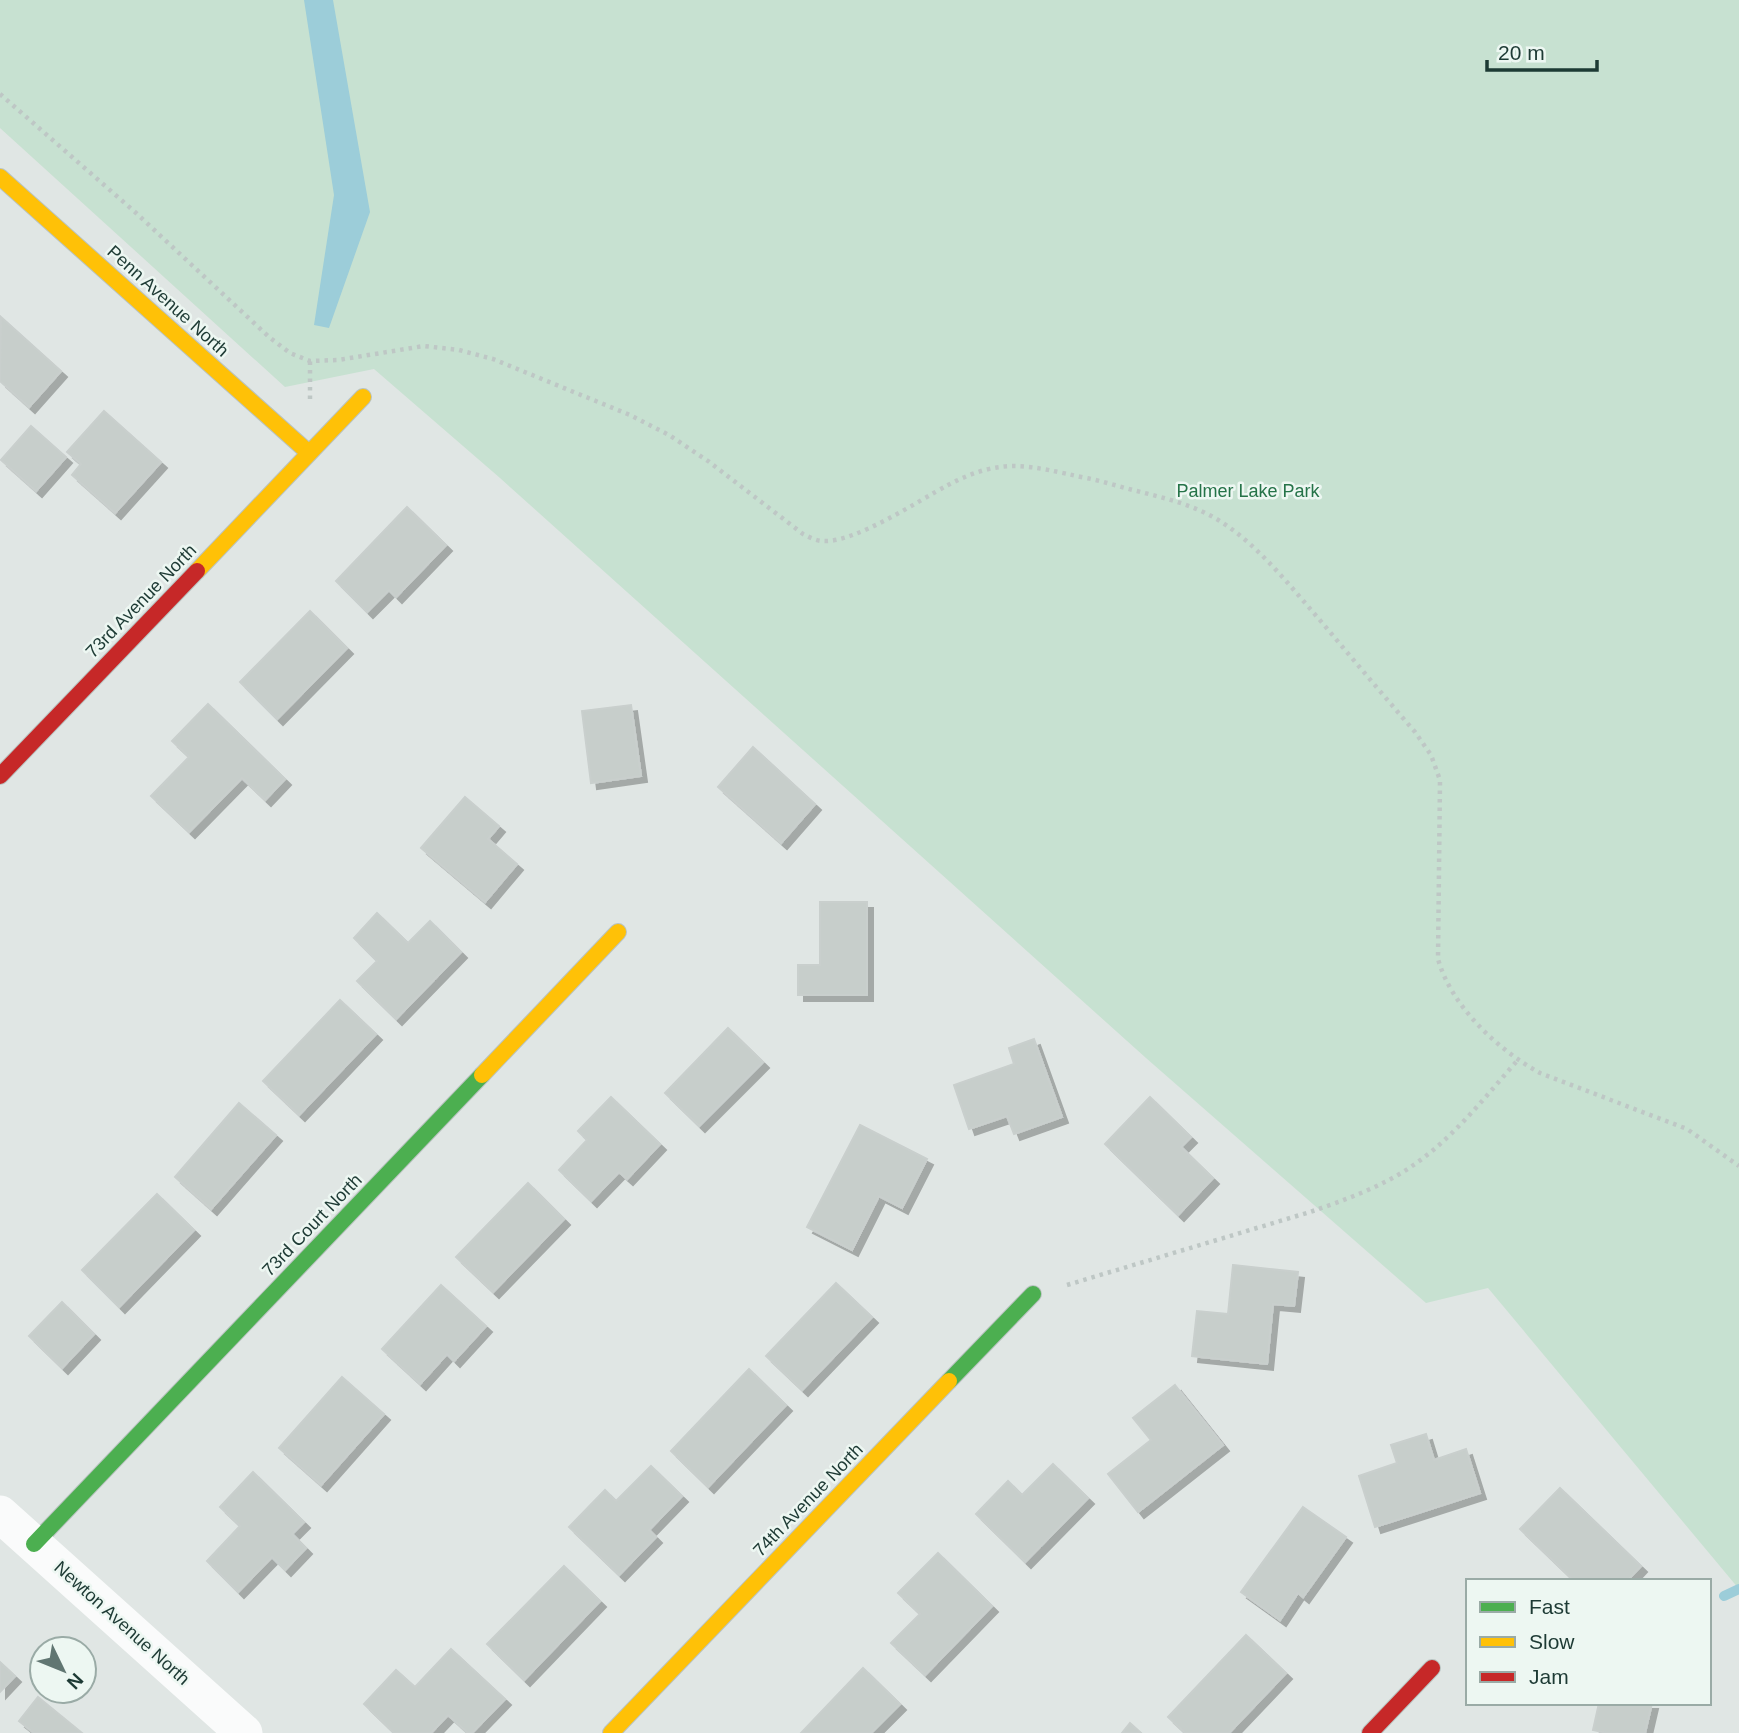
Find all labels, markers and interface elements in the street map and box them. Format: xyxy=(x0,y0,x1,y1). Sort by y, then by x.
scale bar xyxy=(1487,28,1597,72)
text: 20 m xyxy=(1498,41,1545,64)
street label: Penn Avenue North xyxy=(103,241,233,361)
park label: Palmer Lake Park xyxy=(1176,481,1321,501)
street label: 73rd Avenue North xyxy=(82,540,200,662)
street label: 73rd Court North xyxy=(258,1170,366,1280)
street label: 74th Avenue North xyxy=(749,1440,867,1560)
street label: Newton Avenue North xyxy=(49,1556,195,1690)
legend xyxy=(1466,1579,1711,1705)
text: Fast xyxy=(1529,1595,1570,1618)
text: Slow xyxy=(1529,1630,1575,1653)
north arrow xyxy=(28,1635,98,1705)
text: Jam xyxy=(1529,1665,1569,1688)

